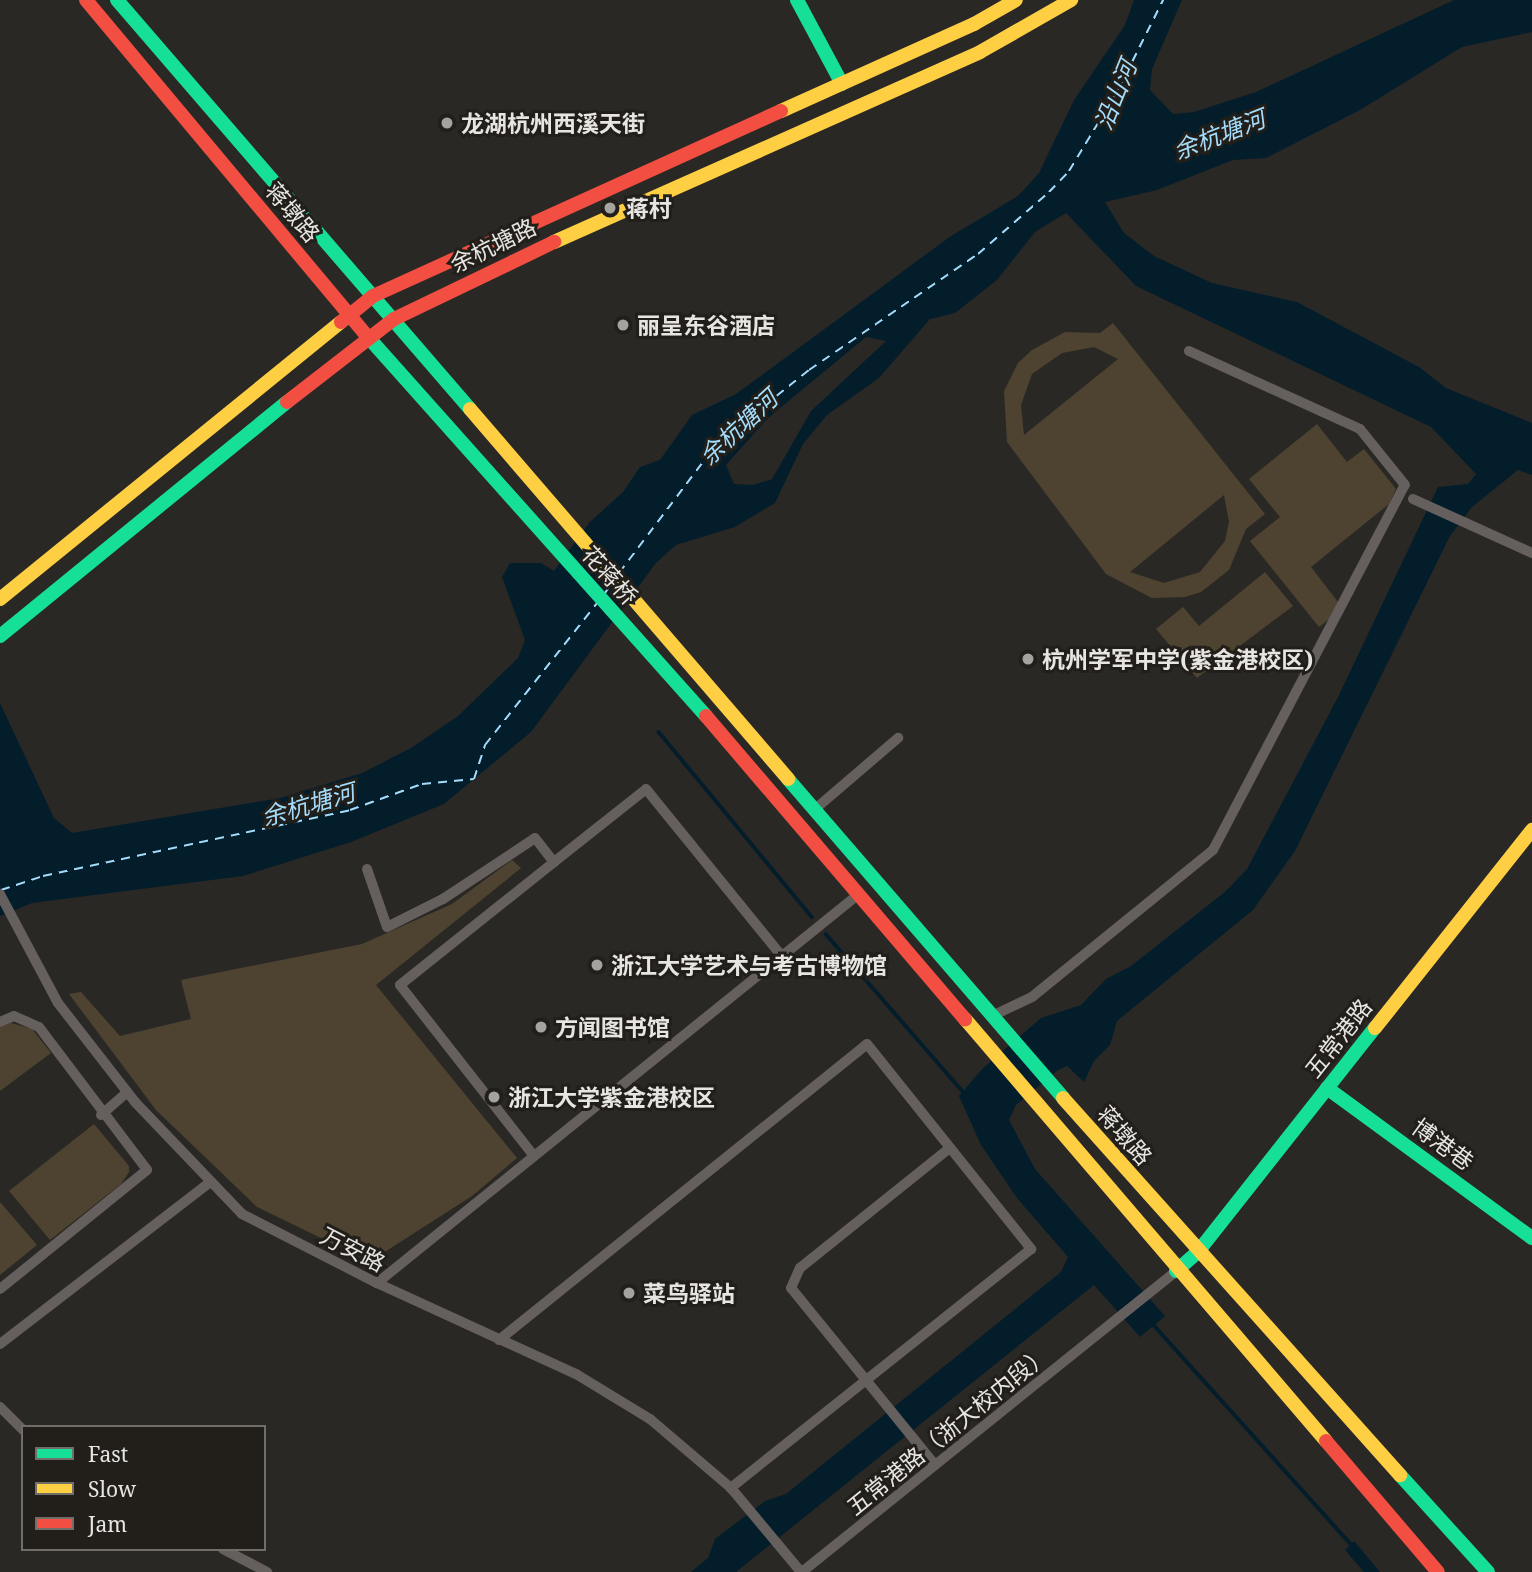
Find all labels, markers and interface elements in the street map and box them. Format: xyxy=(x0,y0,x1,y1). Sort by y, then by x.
water label: 沿山河 xyxy=(1088,56,1142,134)
water label: 余杭塘河 xyxy=(1169,103,1269,165)
place label: 龙湖杭州西溪天街 xyxy=(461,109,645,137)
marker: 龙湖杭州西溪天街 xyxy=(439,115,455,131)
street label: 蒋墩路 xyxy=(260,177,326,247)
place label: 蒋村 xyxy=(626,194,672,222)
marker: 蒋村 xyxy=(600,198,620,218)
street label: 余杭塘路 xyxy=(446,212,540,278)
place label: 丽呈东谷酒店 xyxy=(637,311,775,339)
marker: 丽呈东谷酒店 xyxy=(615,317,631,333)
water label: 余杭塘河 xyxy=(693,384,783,470)
street label: 花蒋桥 xyxy=(577,540,643,610)
place label: 杭州学军中学(紫金港校区) xyxy=(1042,645,1313,673)
marker: 杭州学军中学(紫金港校区) xyxy=(1020,651,1036,667)
water label: 余杭塘河 xyxy=(258,777,358,831)
place label: 浙江大学艺术与考古博物馆 xyxy=(611,951,887,979)
marker: 浙江大学艺术与考古博物馆 xyxy=(589,957,605,973)
street label: 五常港路 xyxy=(1299,993,1377,1083)
place label: 方闻图书馆 xyxy=(555,1013,670,1041)
marker: 方闻图书馆 xyxy=(533,1019,549,1035)
place label: 浙江大学紫金港校区 xyxy=(508,1083,715,1111)
marker: 浙江大学紫金港校区 xyxy=(486,1089,502,1105)
street label: 蒋墩路 xyxy=(1092,1100,1158,1170)
street label: 博港巷 xyxy=(1407,1113,1479,1175)
street label: 万安路 xyxy=(316,1221,390,1277)
place label: 菜鸟驿站 xyxy=(643,1279,735,1307)
marker: 菜鸟驿站 xyxy=(621,1285,637,1301)
street label: 五常港路（浙大校内段） xyxy=(841,1340,1055,1520)
legend xyxy=(21,1425,266,1551)
text: Fast xyxy=(88,1440,128,1468)
text: Slow xyxy=(88,1475,136,1503)
text: Jam xyxy=(88,1510,127,1538)

